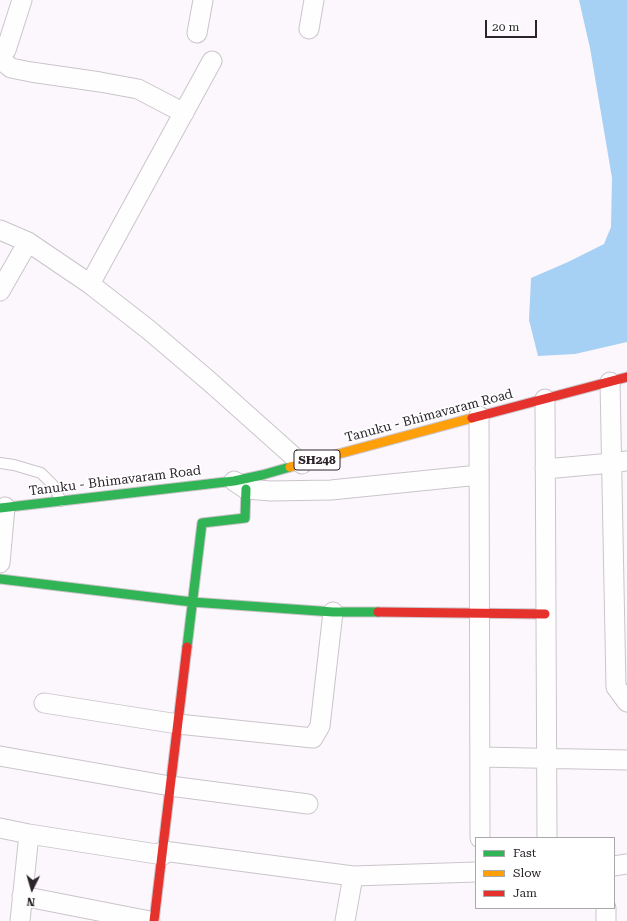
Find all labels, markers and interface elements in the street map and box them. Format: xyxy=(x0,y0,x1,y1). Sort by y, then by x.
scale bar xyxy=(487,12,539,38)
text: 20 m xyxy=(492,20,519,34)
street label: Tanuku - Bhimavaram Road xyxy=(343,386,515,446)
road number: SH248 xyxy=(294,450,340,470)
street label: Tanuku - Bhimavaram Road xyxy=(28,463,202,499)
legend xyxy=(475,837,615,909)
text: Fast xyxy=(513,846,536,860)
text: Slow xyxy=(513,866,541,880)
north arrow xyxy=(12,869,52,909)
text: Jam xyxy=(513,886,537,900)
text: N xyxy=(26,895,36,908)

